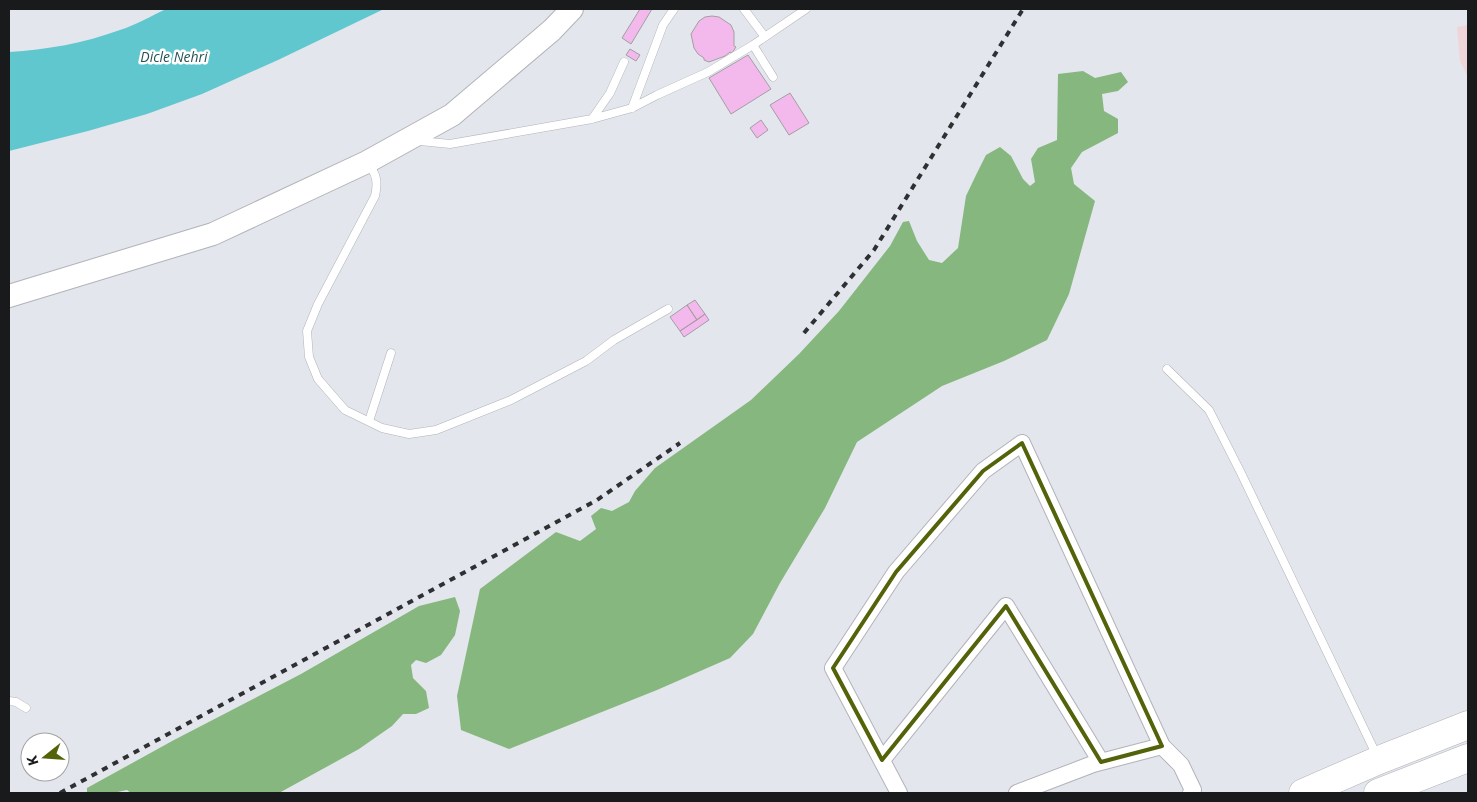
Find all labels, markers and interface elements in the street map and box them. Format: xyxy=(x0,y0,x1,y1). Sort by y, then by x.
water label: Dicle Nehri xyxy=(140,47,208,66)
north arrow xyxy=(20,732,70,782)
text: K xyxy=(21,753,43,768)

